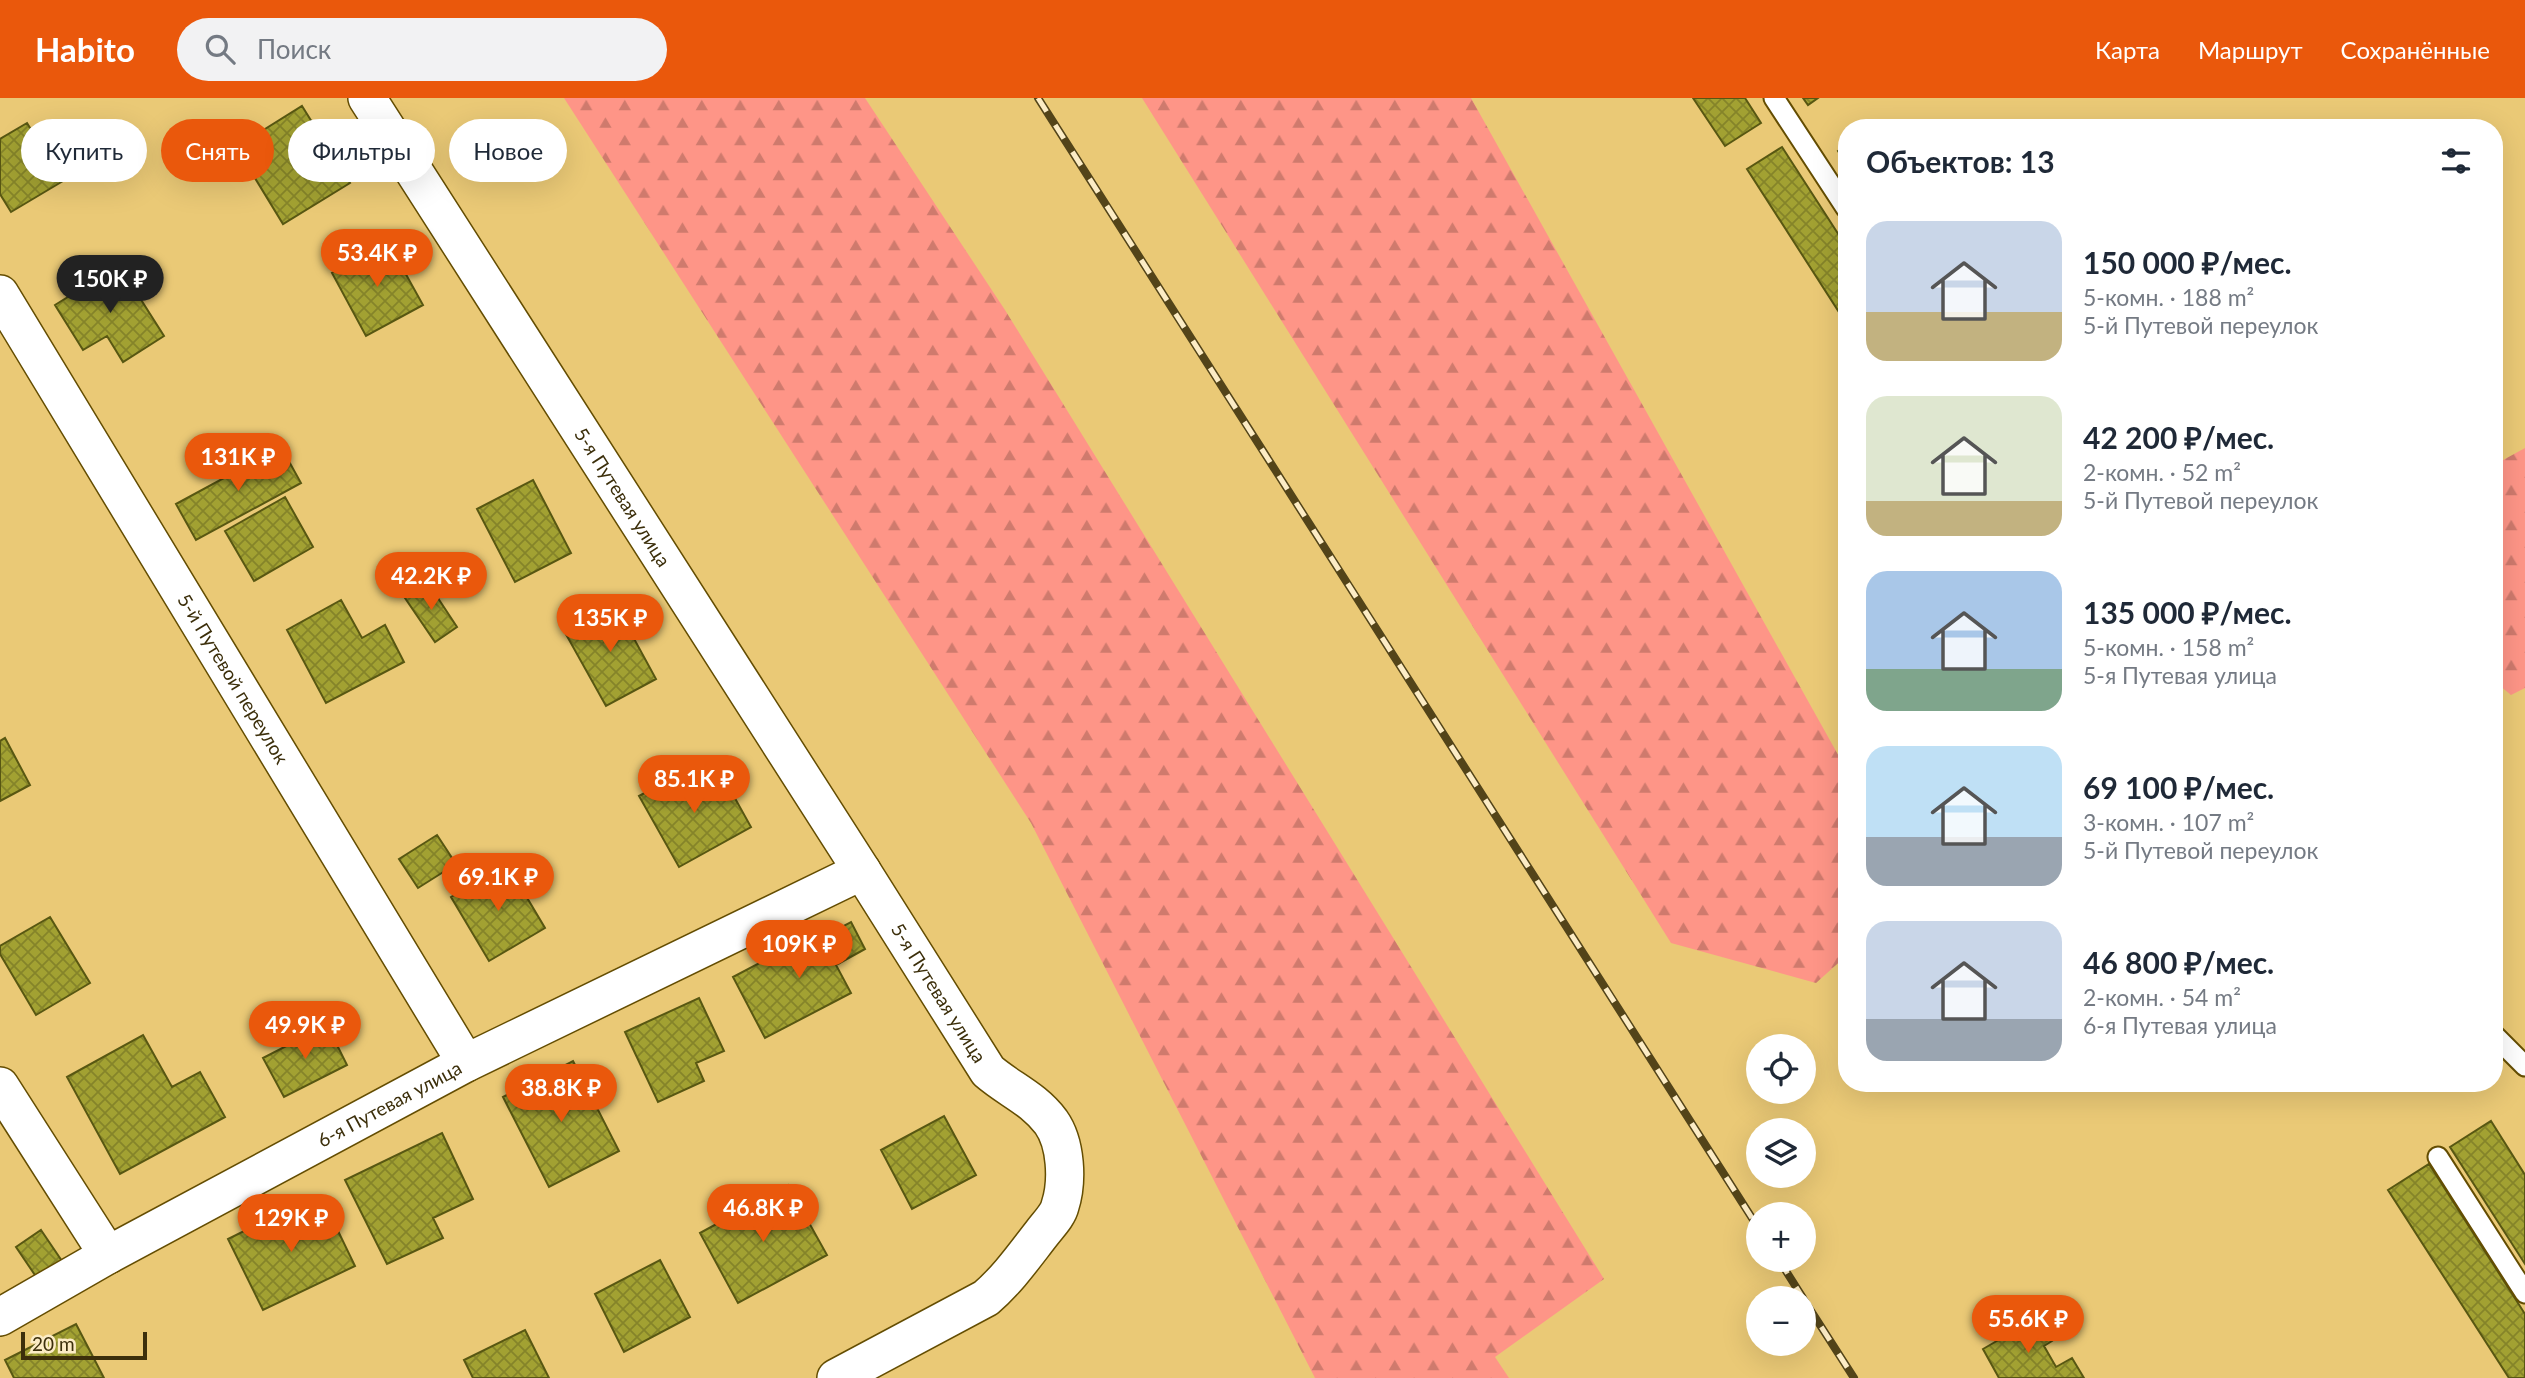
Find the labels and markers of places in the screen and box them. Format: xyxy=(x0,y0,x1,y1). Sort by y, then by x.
pin: 53.4K ₽ xyxy=(312,230,442,289)
pin: 150K ₽ xyxy=(53,256,167,315)
pin: 131K ₽ xyxy=(181,434,295,493)
pin: 42.2K ₽ xyxy=(366,552,496,612)
pin: 135K ₽ xyxy=(553,594,667,654)
pin: 85.1K ₽ xyxy=(629,756,759,815)
pin: 69.1K ₽ xyxy=(433,854,563,913)
pin: 109K ₽ xyxy=(742,920,856,980)
pin: 49.9K ₽ xyxy=(240,1002,370,1061)
pin: 38.8K ₽ xyxy=(496,1065,626,1124)
pin: 46.8K ₽ xyxy=(698,1184,828,1244)
pin: 129K ₽ xyxy=(234,1194,348,1254)
pin: 55.6K ₽ xyxy=(1963,1296,2093,1355)

